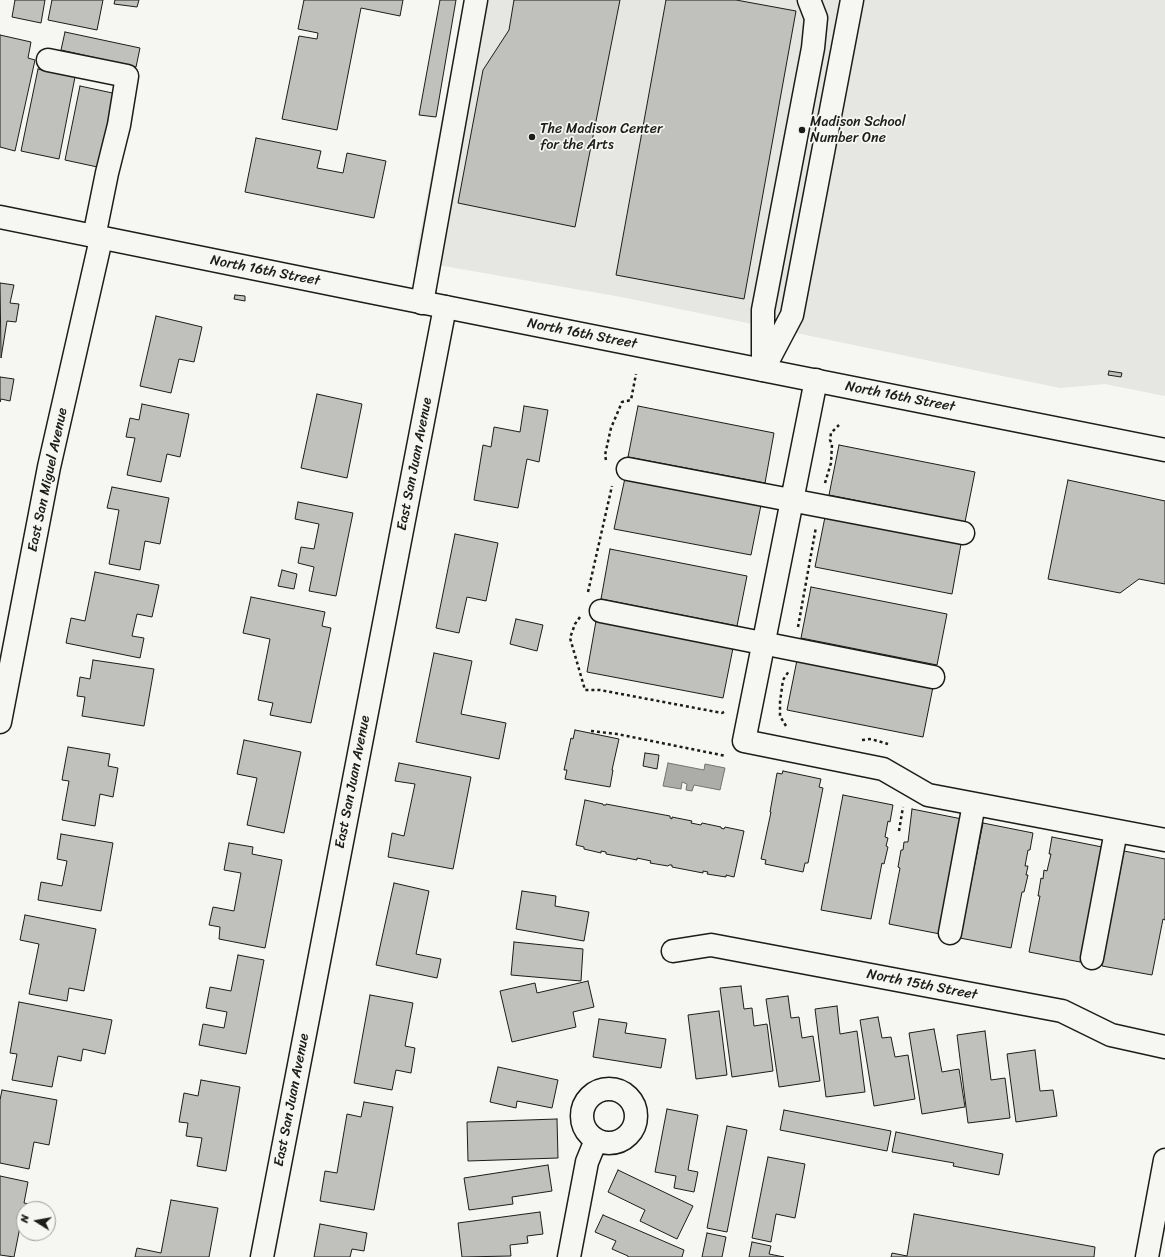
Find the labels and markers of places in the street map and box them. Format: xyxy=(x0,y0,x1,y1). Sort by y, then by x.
place label: Madison School Number One xyxy=(810,114,906,146)
place label: The Madison Center for the Arts xyxy=(540,121,663,154)
marker: Madison School Number One xyxy=(797,125,807,135)
marker: The Madison Center for the Arts xyxy=(527,132,537,142)

